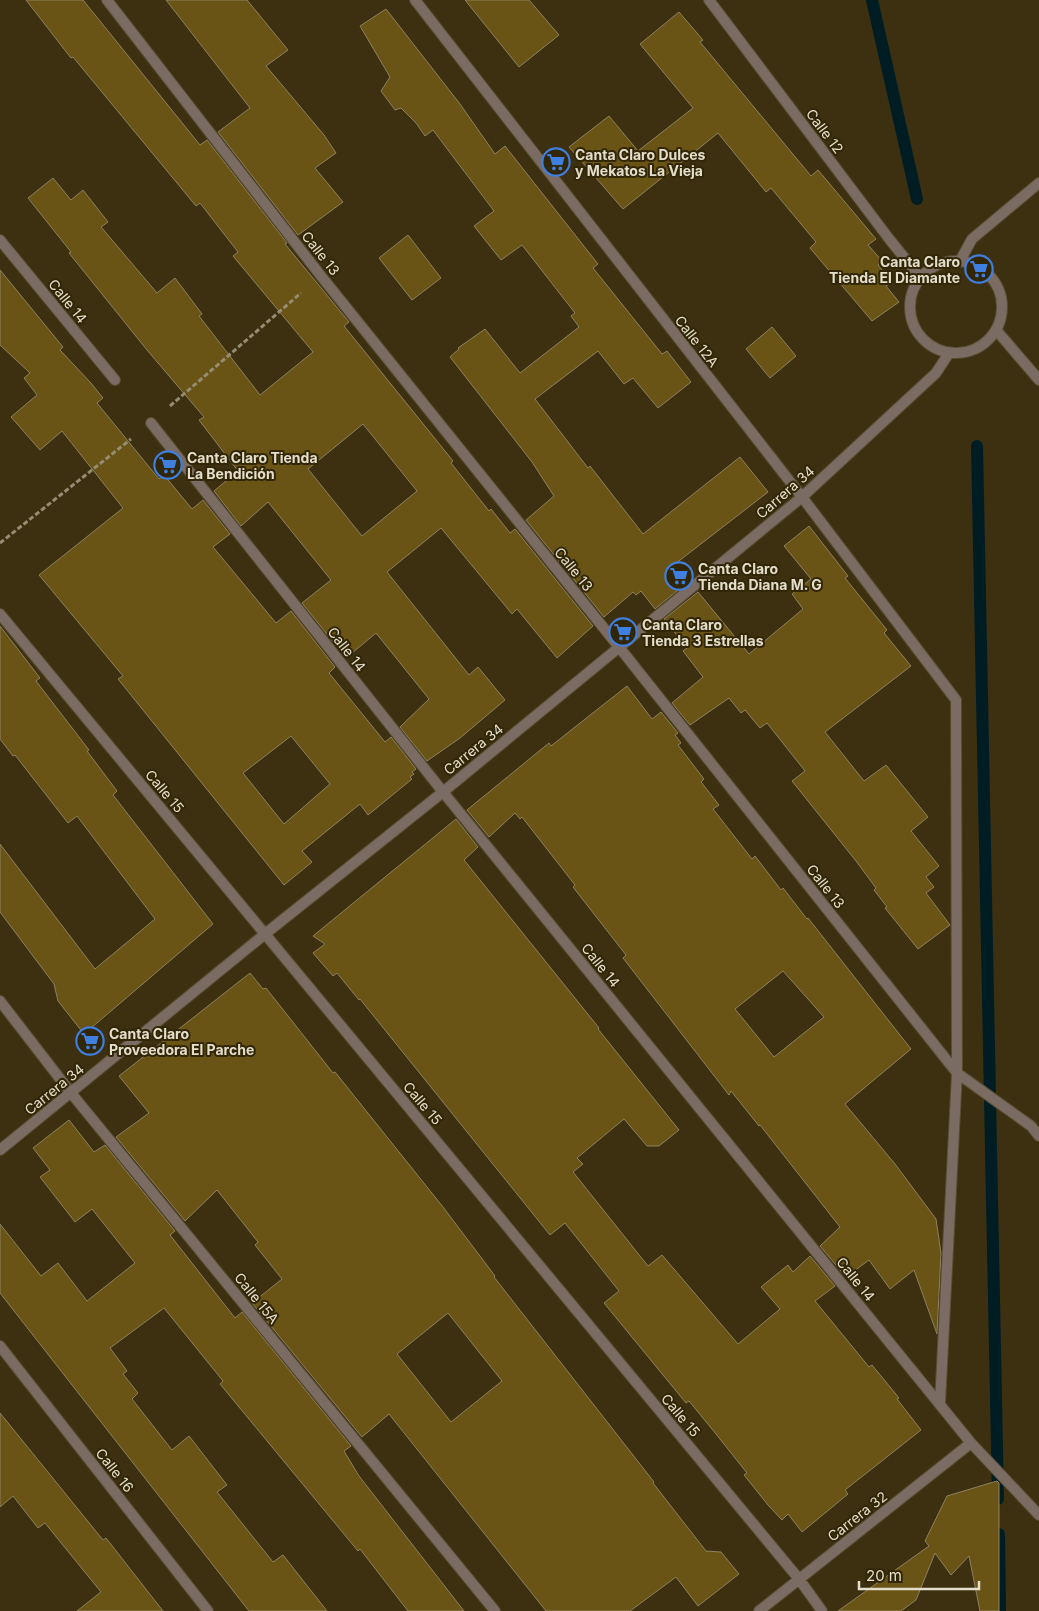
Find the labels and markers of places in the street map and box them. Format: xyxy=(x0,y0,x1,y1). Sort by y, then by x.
place label: Canta Claro Dulces y Mekatos La Vieja xyxy=(575,146,706,179)
supermarket icon: Canta Claro Dulces y Mekatos La Vieja xyxy=(541,147,571,177)
place label: Canta Claro Tienda El Diamante xyxy=(829,253,960,286)
supermarket icon: Canta Claro Tienda El Diamante xyxy=(964,254,994,284)
place label: Canta Claro Tienda La Bendición xyxy=(187,449,318,482)
supermarket icon: Canta Claro Tienda La Bendición xyxy=(153,450,183,480)
place label: Canta Claro Tienda Diana M. G xyxy=(698,560,822,593)
supermarket icon: Canta Claro Tienda Diana M. G xyxy=(664,561,694,591)
place label: Canta Claro Tienda 3 Estrellas xyxy=(642,616,764,649)
supermarket icon: Canta Claro Tienda 3 Estrellas xyxy=(608,617,638,647)
place label: Canta Claro Proveedora El Parche xyxy=(109,1025,254,1058)
supermarket icon: Canta Claro Proveedora El Parche xyxy=(75,1026,105,1056)

